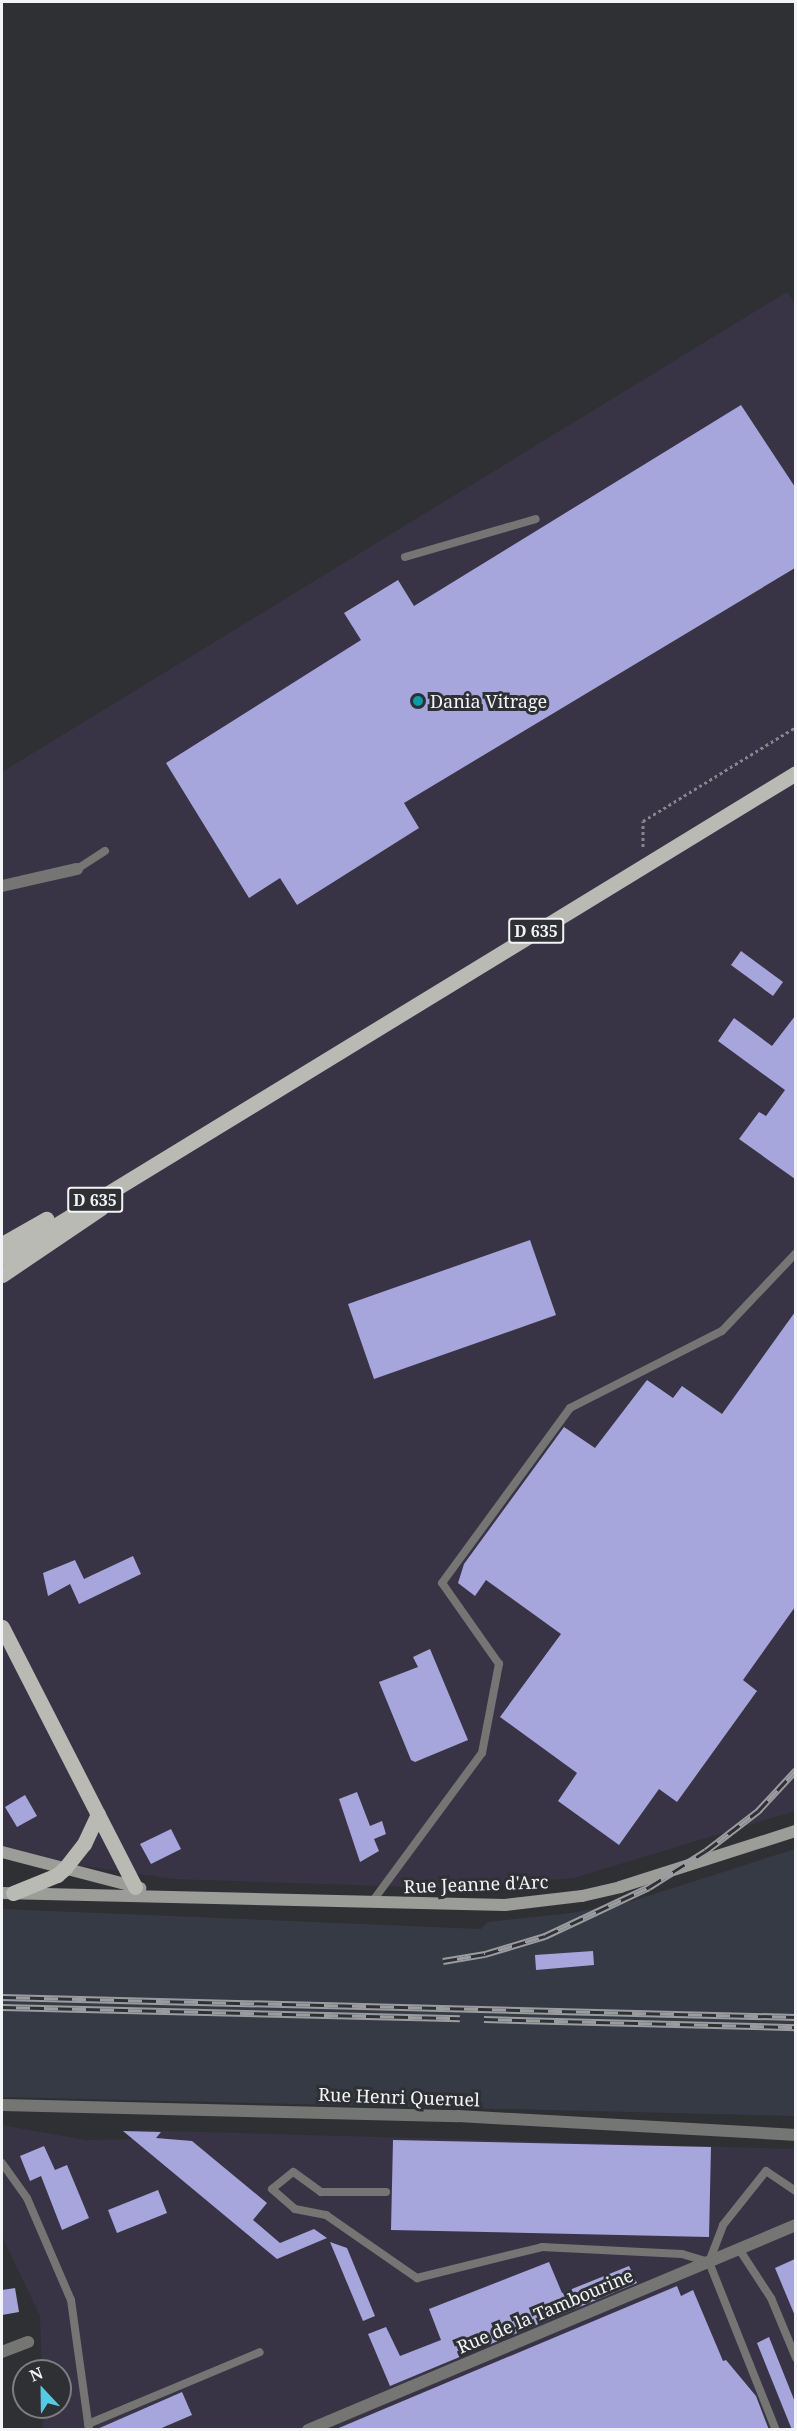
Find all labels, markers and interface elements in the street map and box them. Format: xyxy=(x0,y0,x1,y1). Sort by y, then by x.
place label: Dania Vitrage xyxy=(430,690,547,712)
marker: Dania Vitrage xyxy=(411,694,425,708)
road number: D 635 xyxy=(508,918,564,944)
road number: D 635 xyxy=(66,1187,124,1213)
street label: Rue Jeanne d'Arc xyxy=(403,1871,549,1897)
street label: Rue Henri Queruel xyxy=(318,2083,480,2111)
street label: Rue de la Tambourine xyxy=(454,2264,636,2358)
north arrow xyxy=(12,2359,72,2419)
text: N xyxy=(26,2362,46,2387)

